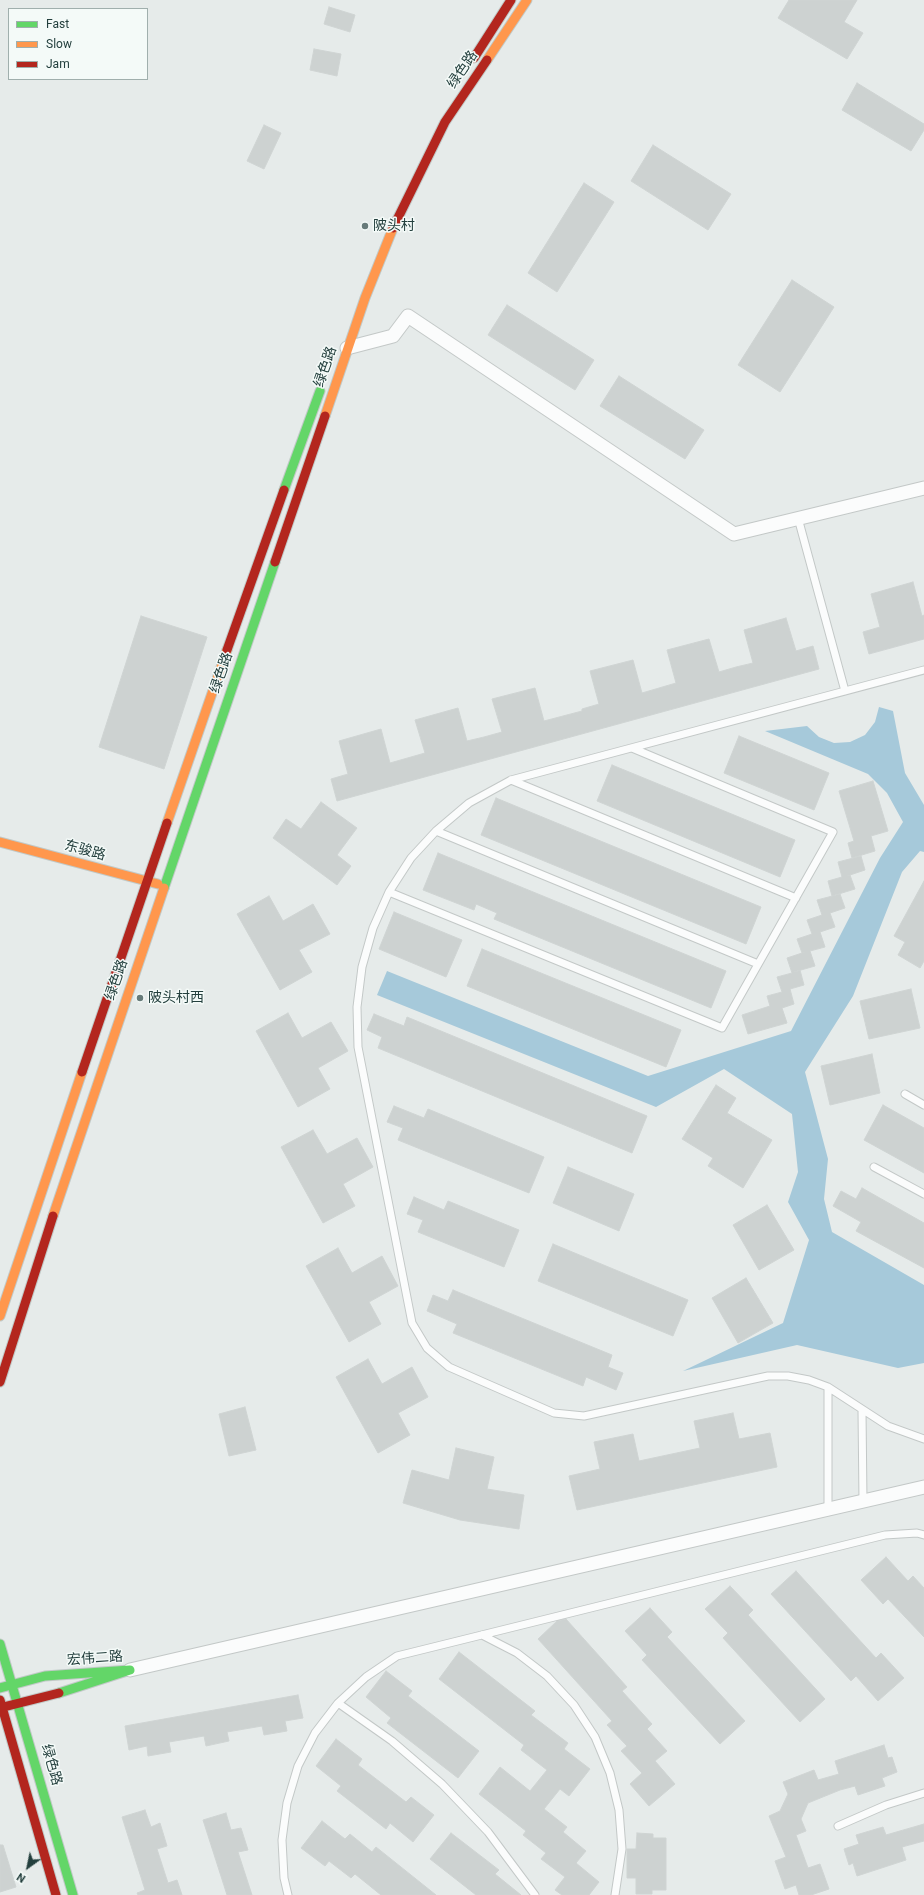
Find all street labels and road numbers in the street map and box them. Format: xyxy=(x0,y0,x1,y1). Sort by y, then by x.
street label: 绿色路 xyxy=(444,48,482,92)
street label: 绿色路 xyxy=(311,344,341,390)
street label: 绿色路 xyxy=(207,650,237,696)
street label: 东骏路 xyxy=(63,837,107,865)
street label: 绿色路 xyxy=(102,957,132,1003)
street label: 宏伟二路 xyxy=(66,1649,124,1669)
street label: 绿色路 xyxy=(37,1742,65,1788)

